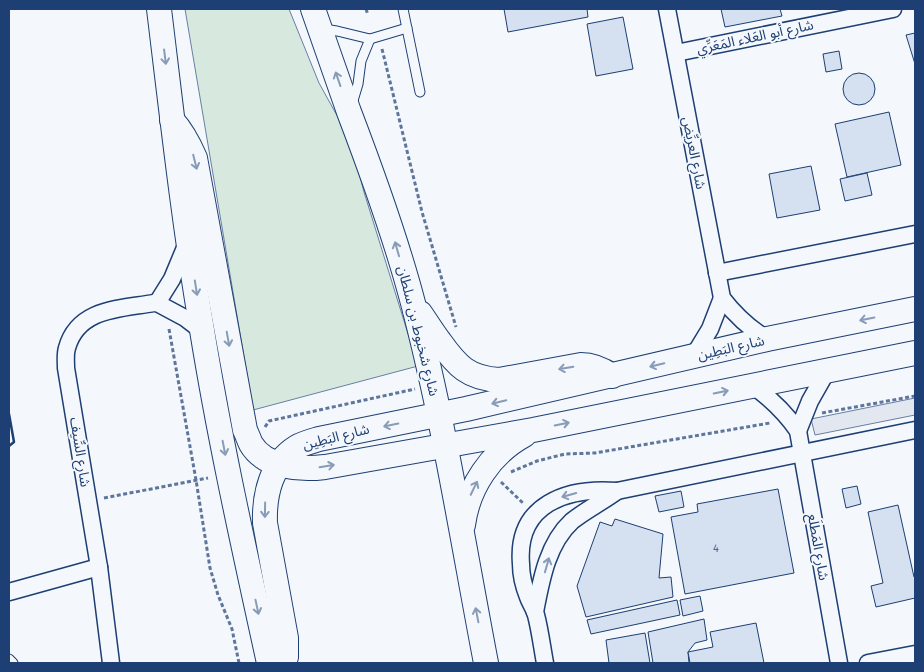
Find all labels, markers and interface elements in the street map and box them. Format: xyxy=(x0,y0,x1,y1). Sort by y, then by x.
street label: شارع أبو العَلاء المَعَرِّي xyxy=(695,16,815,60)
one-way arrow xyxy=(160,49,170,65)
one-way arrow xyxy=(333,72,342,88)
street label: شارع العريِّض xyxy=(677,115,709,191)
one-way arrow xyxy=(191,154,200,170)
one-way arrow xyxy=(392,242,402,258)
street label: شارع شخبوط بن سلطان xyxy=(392,264,442,398)
one-way arrow xyxy=(191,279,201,295)
one-way arrow xyxy=(860,315,876,324)
one-way arrow xyxy=(224,331,233,347)
street label: شارع البَطِين xyxy=(696,332,767,366)
one-way arrow xyxy=(650,361,666,370)
one-way arrow xyxy=(558,363,574,373)
one-way arrow xyxy=(713,386,729,396)
one-way arrow xyxy=(492,398,508,407)
street label: شارع السِّيف xyxy=(64,416,94,488)
one-way arrow xyxy=(553,419,569,428)
one-way arrow xyxy=(384,420,400,430)
street label: شارع البَطِين xyxy=(301,421,372,455)
one-way arrow xyxy=(219,439,229,455)
one-way arrow xyxy=(319,461,335,471)
one-way arrow xyxy=(470,481,479,496)
one-way arrow xyxy=(561,491,577,501)
one-way arrow xyxy=(260,501,270,517)
street label: شارع المَطلَع xyxy=(802,512,834,582)
house number: 4 xyxy=(713,542,719,555)
one-way arrow xyxy=(542,557,552,573)
one-way arrow xyxy=(252,598,262,614)
one-way arrow xyxy=(471,608,481,624)

